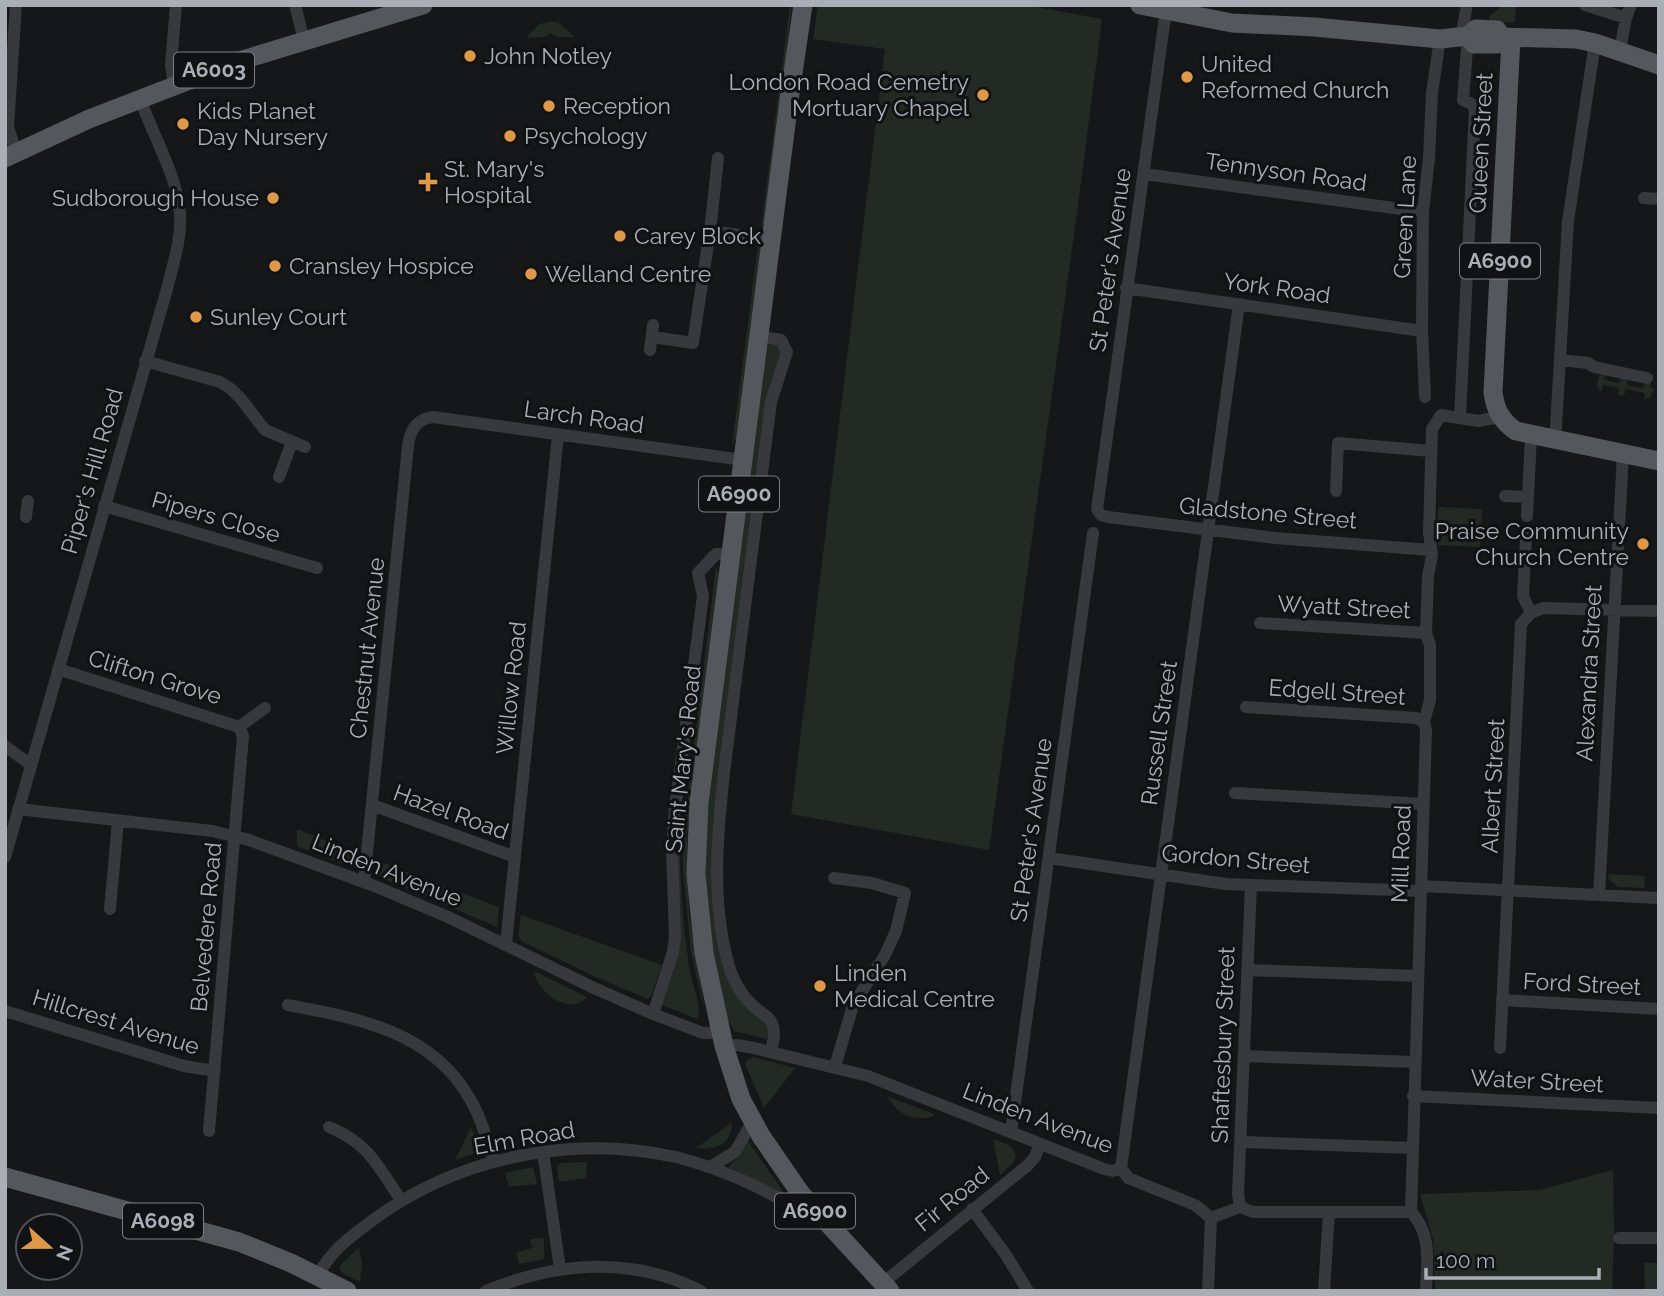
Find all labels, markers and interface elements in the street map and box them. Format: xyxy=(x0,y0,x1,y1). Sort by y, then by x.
place label: John Notley xyxy=(484,42,612,69)
marker: John Notley xyxy=(462,48,478,64)
place label: United Reformed Church xyxy=(1201,50,1389,103)
road number: A6003 xyxy=(174,52,254,88)
place label: London Road Cemetry Mortuary Chapel xyxy=(728,68,970,121)
marker: United Reformed Church xyxy=(1179,69,1195,85)
street label: Queen Street xyxy=(1463,72,1498,214)
marker: London Road Cemetry Mortuary Chapel xyxy=(975,87,991,103)
place label: Reception xyxy=(563,92,671,119)
place label: Kids Planet Day Nursery xyxy=(197,97,328,150)
marker: Reception xyxy=(541,98,557,114)
marker: Kids Planet Day Nursery xyxy=(175,116,191,132)
place label: Psychology xyxy=(524,122,647,149)
marker: Psychology xyxy=(502,128,518,144)
street label: Tennyson Road xyxy=(1204,147,1369,196)
place label: St. Mary's Hospital xyxy=(444,155,544,208)
street label: Green Lane xyxy=(1388,155,1421,279)
street label: St Peter's Avenue xyxy=(1083,166,1136,354)
marker: St. Mary's Hospital xyxy=(418,172,438,192)
place label: Sudborough House xyxy=(52,184,259,211)
marker: Sudborough House xyxy=(265,190,281,206)
place label: Carey Block xyxy=(634,222,761,249)
marker: Carey Block xyxy=(612,228,628,244)
road number: A6900 xyxy=(1460,244,1540,278)
place label: Cransley Hospice xyxy=(289,252,474,279)
marker: Cransley Hospice xyxy=(267,258,283,274)
place label: Welland Centre xyxy=(545,260,711,287)
marker: Welland Centre xyxy=(523,266,539,282)
street label: York Road xyxy=(1222,267,1332,308)
place label: Sunley Court xyxy=(210,303,347,330)
marker: Sunley Court xyxy=(188,309,204,325)
street label: Piper's Hill Road xyxy=(55,385,128,557)
street label: Larch Road xyxy=(522,395,646,438)
road number: A6900 xyxy=(699,476,779,512)
street label: Pipers Close xyxy=(149,485,283,548)
street label: Gladstone Street xyxy=(1178,491,1358,534)
place label: Praise Community Church Centre xyxy=(1435,517,1629,570)
marker: Praise Community Church Centre xyxy=(1635,536,1651,552)
street label: Chestnut Avenue xyxy=(344,556,389,740)
street label: Alexandra Street xyxy=(1570,584,1607,762)
street label: Wyatt Street xyxy=(1277,590,1412,623)
street label: Willow Road xyxy=(490,620,531,756)
street label: Clifton Grove xyxy=(85,643,225,710)
street label: Russell Street xyxy=(1135,659,1182,807)
street label: Saint Mary's Road xyxy=(659,664,706,854)
street label: Edgell Street xyxy=(1268,673,1407,710)
street label: Albert Street xyxy=(1475,718,1510,854)
street label: St Peter's Avenue xyxy=(1004,736,1057,924)
street label: Hazel Road xyxy=(390,778,512,845)
street label: Mill Road xyxy=(1385,805,1416,903)
street label: Linden Avenue xyxy=(308,827,466,912)
street label: Gordon Street xyxy=(1161,839,1312,878)
street label: Belvedere Road xyxy=(185,841,226,1013)
street label: Shaftesbury Street xyxy=(1206,946,1239,1144)
place label: Linden Medical Centre xyxy=(834,959,995,1012)
street label: Ford Street xyxy=(1522,967,1642,1000)
marker: Linden Medical Centre xyxy=(812,978,828,994)
street label: Hillcrest Avenue xyxy=(29,983,203,1060)
street label: Water Street xyxy=(1470,1064,1605,1097)
street label: Linden Avenue xyxy=(959,1076,1117,1159)
street label: Elm Road xyxy=(471,1115,577,1160)
street label: Fir Road xyxy=(909,1161,994,1237)
road number: A6900 xyxy=(775,1194,855,1228)
road number: A6098 xyxy=(123,1204,203,1238)
north arrow xyxy=(14,1212,84,1282)
scale bar xyxy=(1426,1236,1599,1280)
text: N xyxy=(52,1242,78,1264)
text: 100 m xyxy=(1436,1248,1495,1273)

